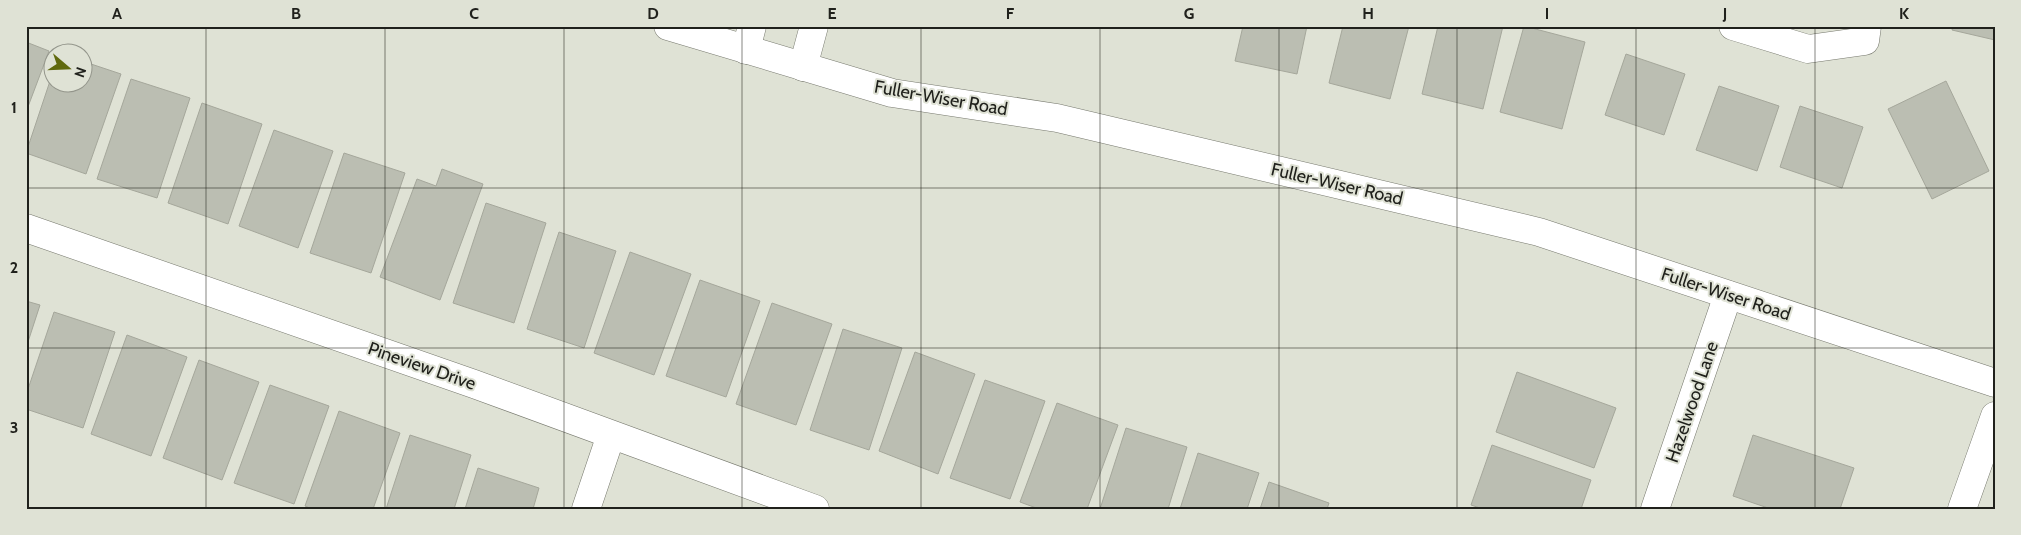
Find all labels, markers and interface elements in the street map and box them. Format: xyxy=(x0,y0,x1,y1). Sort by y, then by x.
text: A xyxy=(112,4,122,23)
text: B xyxy=(291,4,301,23)
text: C xyxy=(469,4,479,23)
text: D xyxy=(647,4,659,23)
text: E xyxy=(827,4,837,23)
text: F xyxy=(1006,4,1015,23)
text: G xyxy=(1184,4,1194,23)
text: H xyxy=(1362,4,1374,23)
text: I xyxy=(1545,4,1549,23)
text: J xyxy=(1722,4,1727,23)
text: K xyxy=(1899,4,1909,23)
north arrow xyxy=(42,42,92,92)
text: N xyxy=(70,65,90,80)
street label: Fuller-Wiser Road xyxy=(873,75,1009,121)
text: 1 xyxy=(11,98,17,117)
street label: Fuller-Wiser Road xyxy=(1269,158,1405,210)
text: 2 xyxy=(10,258,18,277)
street label: Fuller-Wiser Road xyxy=(1659,263,1793,325)
street label: Pineview Drive xyxy=(365,337,479,395)
street label: Hazelwood Lane xyxy=(1661,339,1723,465)
text: 3 xyxy=(10,418,18,437)

